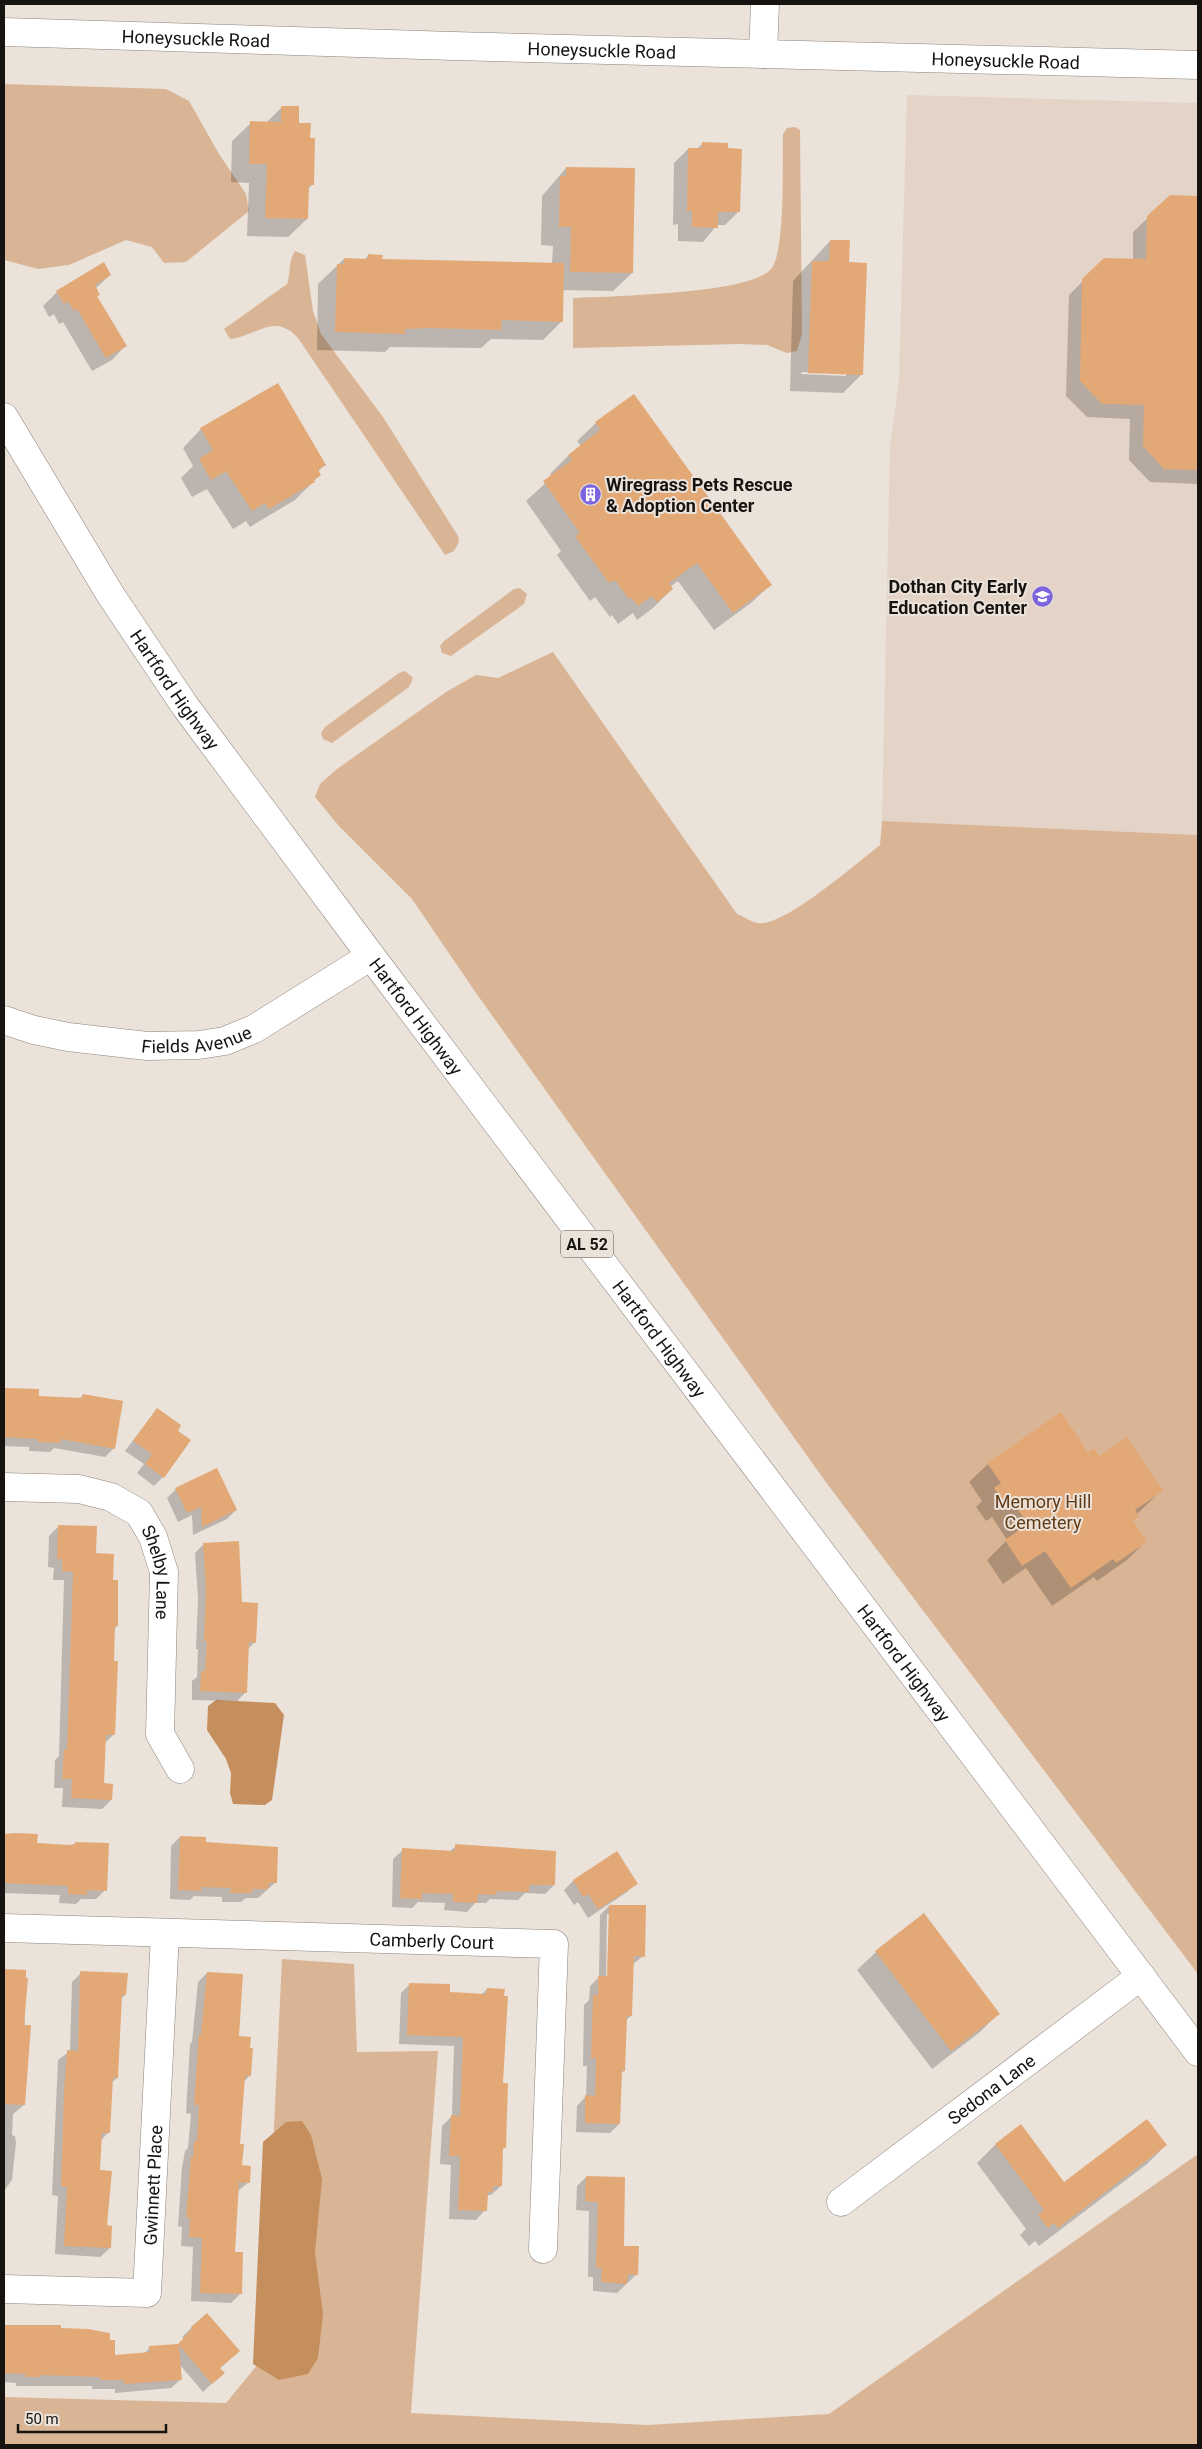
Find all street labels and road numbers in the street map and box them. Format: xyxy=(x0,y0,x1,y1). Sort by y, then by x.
street label: Honeysuckle Road xyxy=(121,25,270,51)
street label: Honeysuckle Road xyxy=(527,37,676,62)
street label: Honeysuckle Road xyxy=(931,48,1080,72)
street label: Hartford Highway xyxy=(126,626,224,754)
street label: Hartford Highway xyxy=(365,953,468,1079)
street label: Fields Avenue xyxy=(140,1021,254,1057)
road number: AL 52 xyxy=(561,1230,613,1258)
street label: Hartford Highway xyxy=(609,1276,711,1402)
street label: Shelby Lane xyxy=(138,1521,175,1620)
street label: Hartford Highway xyxy=(853,1600,955,1726)
street label: Camberly Court xyxy=(369,1928,495,1953)
street label: Sedona Lane xyxy=(943,2049,1039,2129)
street label: Gwinnett Place xyxy=(139,2125,166,2246)

